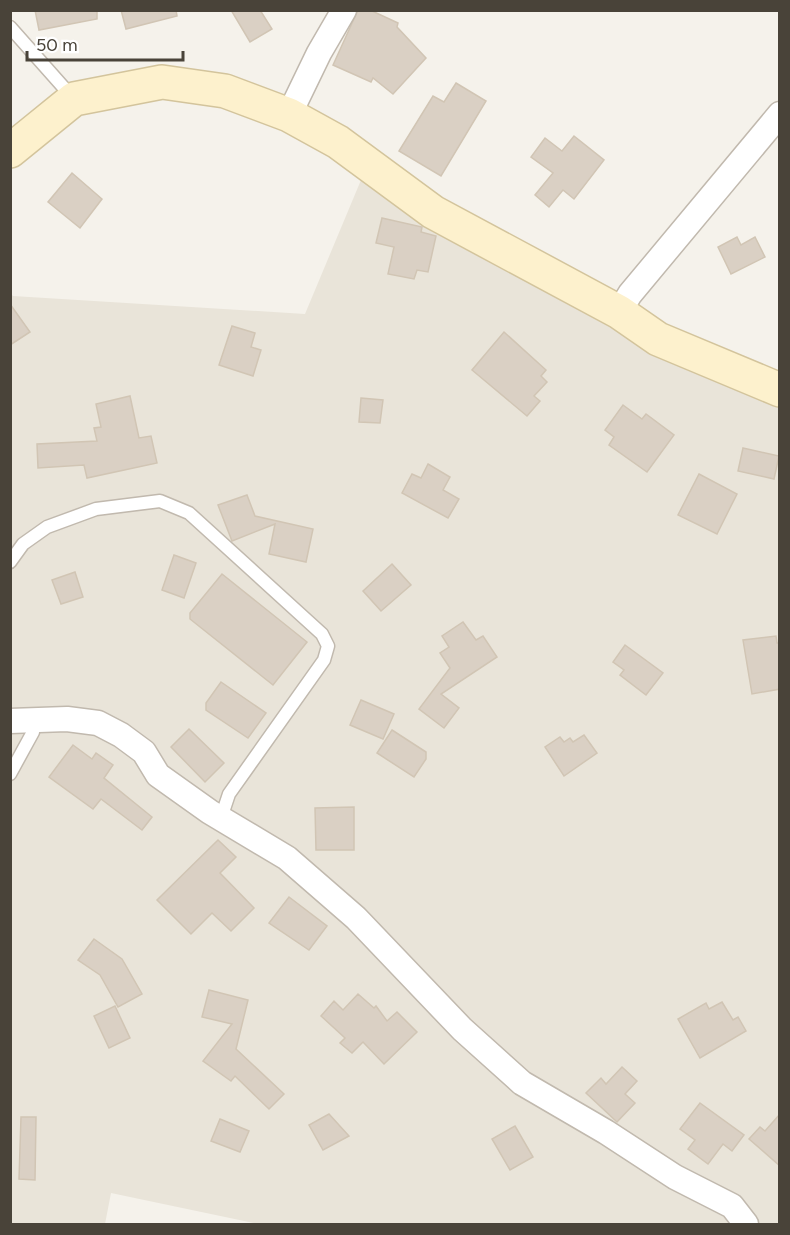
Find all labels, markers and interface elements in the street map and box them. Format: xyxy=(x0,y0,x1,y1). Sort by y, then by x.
scale bar xyxy=(27,24,183,62)
text: 50 m xyxy=(36,34,78,56)

